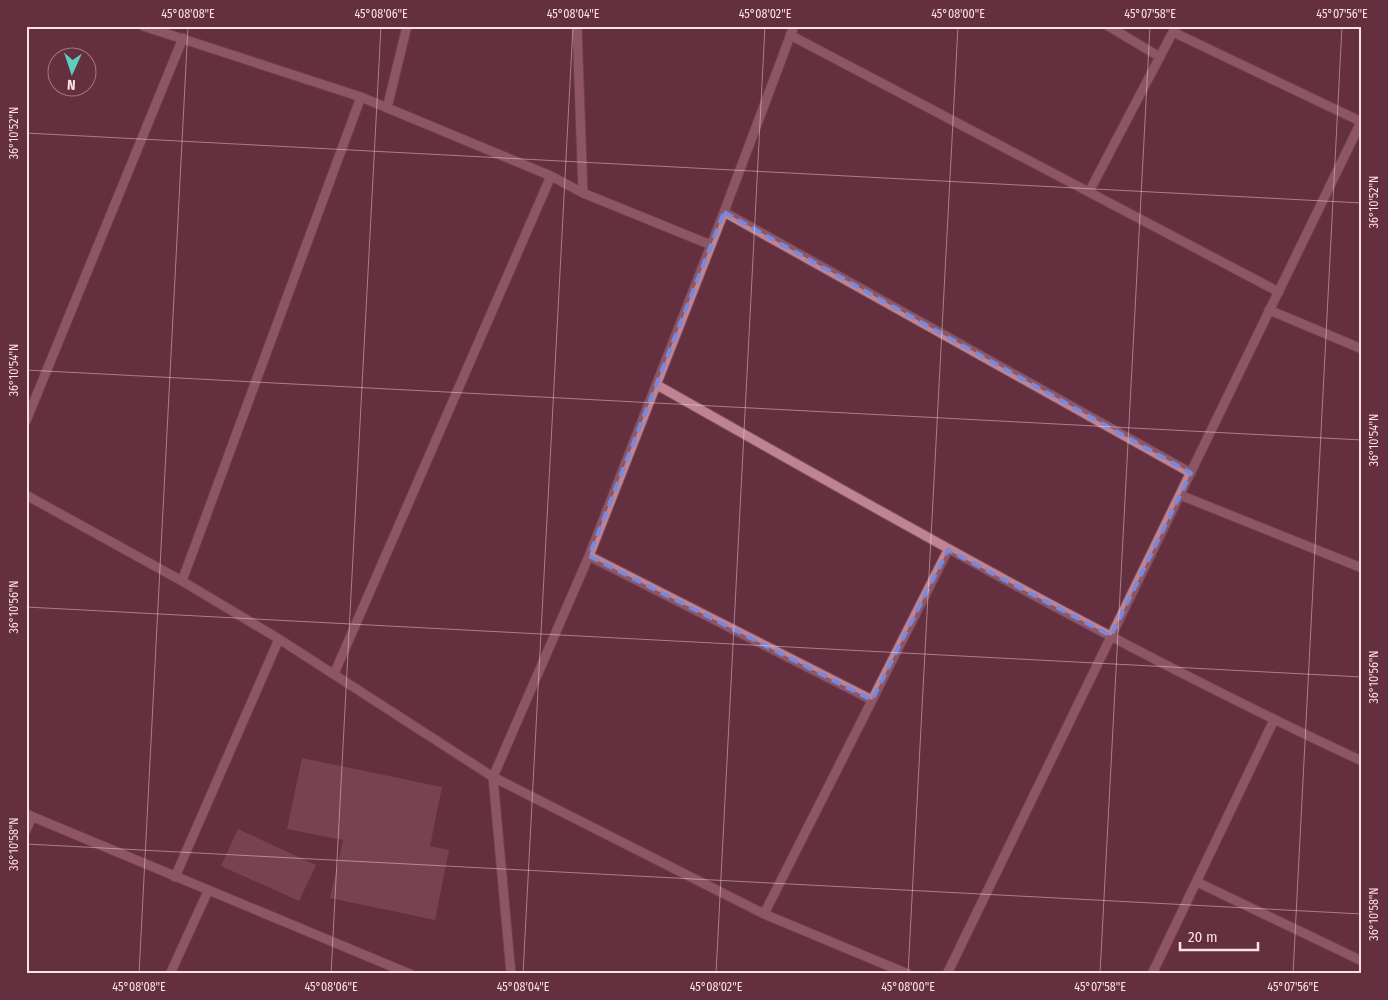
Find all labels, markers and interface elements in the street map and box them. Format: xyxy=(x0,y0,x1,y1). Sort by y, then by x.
text: 45°08'08"E xyxy=(161,7,215,21)
text: 45°08'06"E xyxy=(354,7,408,21)
text: 45°08'04"E xyxy=(547,7,600,21)
text: 45°08'02"E xyxy=(739,7,792,21)
text: 45°08'00"E xyxy=(931,7,985,21)
text: 45°07'58"E xyxy=(1124,7,1176,21)
text: 45°07'56"E xyxy=(1316,7,1368,21)
north arrow xyxy=(48,48,98,98)
text: N xyxy=(67,76,76,93)
text: 36°10'52"N xyxy=(7,107,21,159)
text: 36°10'52"N xyxy=(1367,176,1381,228)
text: 36°10'54"N xyxy=(7,344,21,396)
text: 36°10'54"N xyxy=(1367,414,1381,466)
text: 36°10'56"N xyxy=(7,580,21,634)
text: 36°10'56"N xyxy=(1367,650,1381,704)
text: 36°10'58"N xyxy=(7,817,21,871)
text: 36°10'58"N xyxy=(1367,887,1381,941)
scale bar xyxy=(1180,920,1258,952)
text: 20 m xyxy=(1188,928,1218,946)
text: 45°08'08"E xyxy=(112,980,166,994)
text: 45°08'06"E xyxy=(304,980,358,994)
text: 45°08'04"E xyxy=(497,980,550,994)
text: 45°08'02"E xyxy=(690,980,743,994)
text: 45°08'00"E xyxy=(881,980,935,994)
text: 45°07'58"E xyxy=(1074,980,1126,994)
text: 45°07'56"E xyxy=(1267,980,1319,994)

